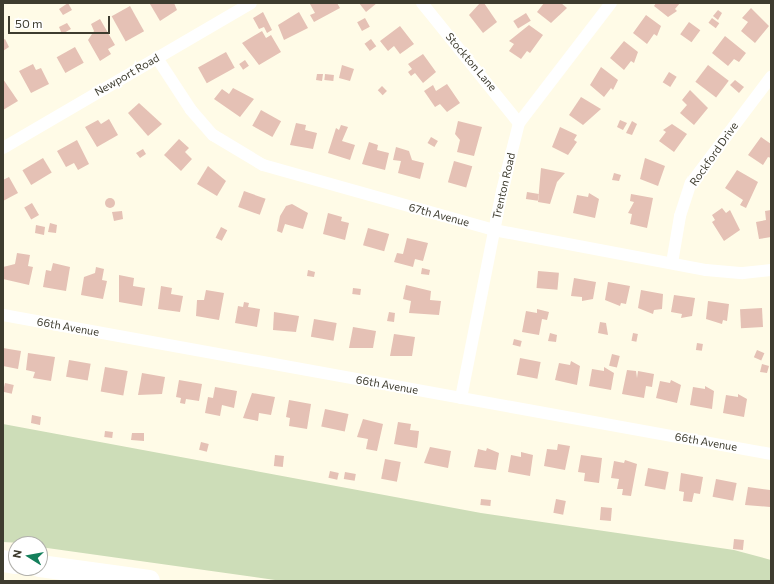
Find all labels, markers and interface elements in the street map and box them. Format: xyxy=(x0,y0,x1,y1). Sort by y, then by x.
scale bar xyxy=(10,8,112,34)
text: 50 m xyxy=(15,16,43,30)
street label: Stockton Lane xyxy=(443,30,499,94)
street label: Newport Road xyxy=(92,51,162,99)
street label: Rockford Drive xyxy=(687,120,741,188)
street label: Trenton Road xyxy=(490,152,518,220)
street label: 67th Avenue xyxy=(407,201,471,229)
street label: 66th Avenue xyxy=(36,315,100,339)
street label: 66th Avenue xyxy=(355,373,419,397)
street label: 66th Avenue xyxy=(674,430,738,454)
north arrow xyxy=(8,536,48,576)
text: N xyxy=(10,549,24,559)

